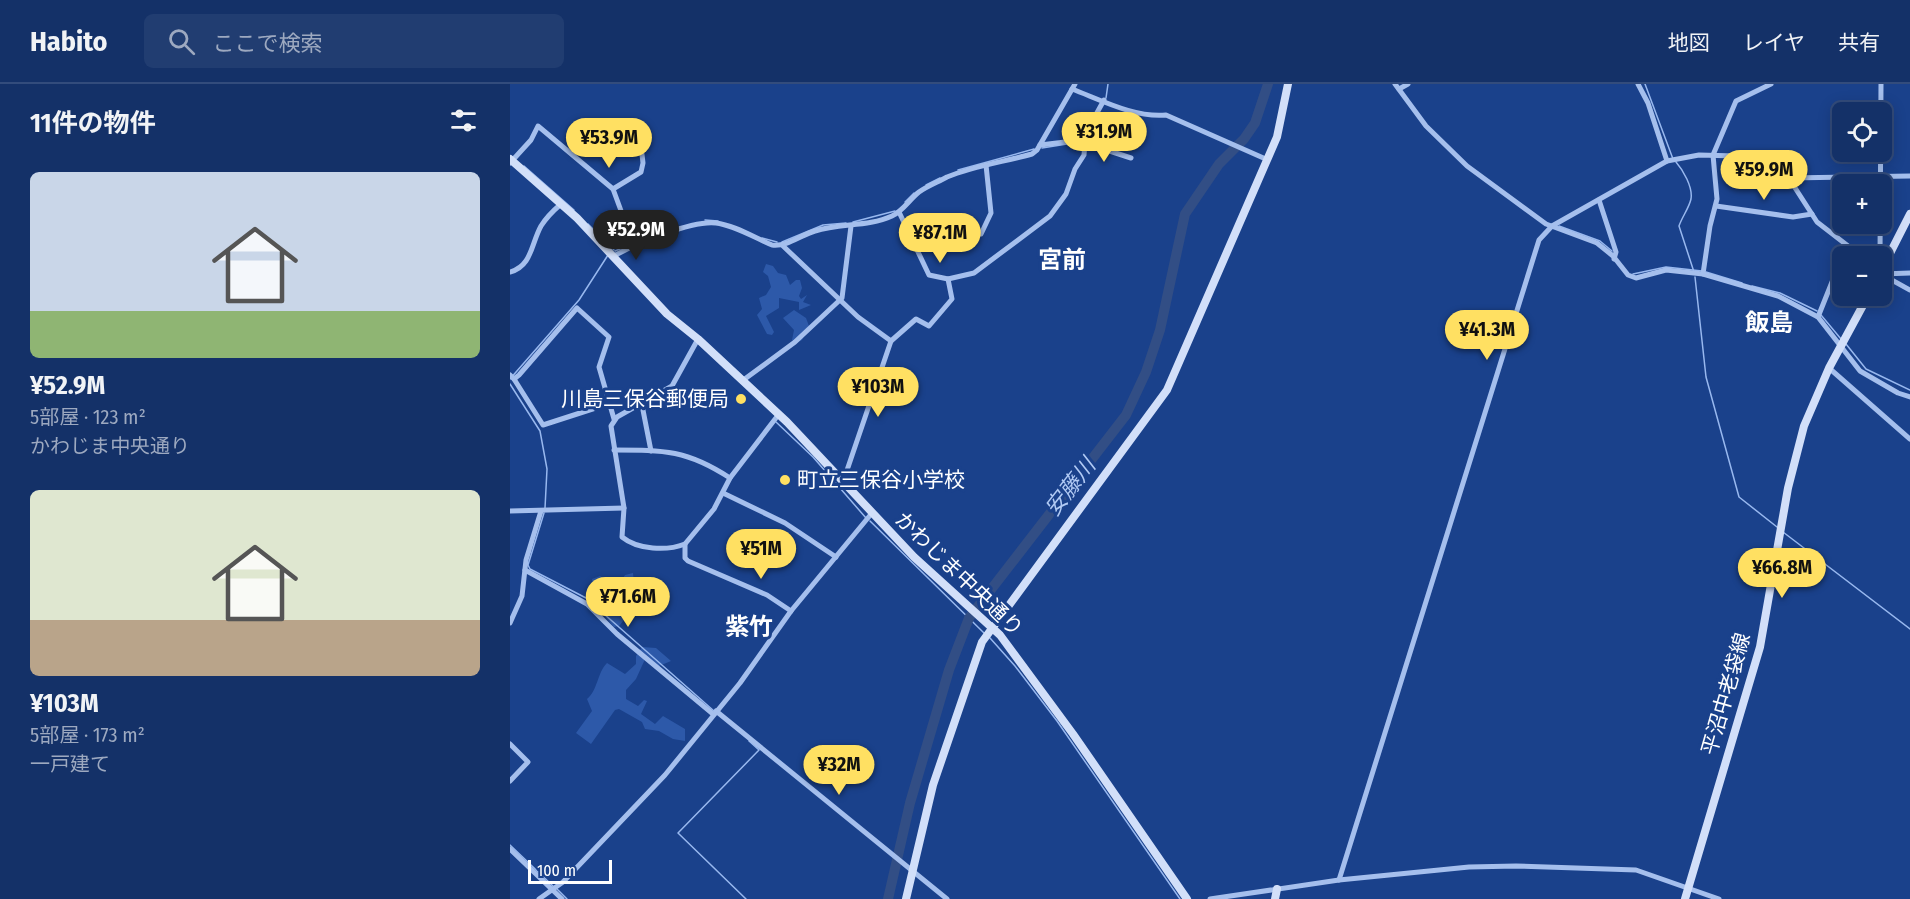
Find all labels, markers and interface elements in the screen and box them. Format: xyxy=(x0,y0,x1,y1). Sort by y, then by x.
search box xyxy=(144,14,564,68)
text: Habito xyxy=(30,25,108,58)
icon: search xyxy=(165,25,198,58)
text: ここで検索 xyxy=(213,30,323,57)
text: 地図 xyxy=(1668,30,1710,56)
text: レイヤ xyxy=(1743,30,1805,56)
text: 共有 xyxy=(1838,30,1880,56)
map controls xyxy=(1832,102,1892,306)
button: locate xyxy=(1832,102,1892,162)
icon: filters xyxy=(447,104,480,137)
text: 11件の物件 xyxy=(30,108,156,139)
pin: ¥31.9M xyxy=(1055,112,1153,163)
pin: ¥53.9M xyxy=(560,118,658,169)
text: ¥31.9M xyxy=(1076,119,1132,143)
text: ¥53.9M xyxy=(580,125,638,149)
pin: ¥59.9M xyxy=(1715,150,1813,201)
text: ¥59.9M xyxy=(1735,157,1793,181)
button: + xyxy=(1832,174,1892,234)
pin: ¥52.9M xyxy=(587,210,685,261)
icon: home xyxy=(201,211,309,319)
pin: ¥87.1M xyxy=(891,213,989,264)
text: ¥52.9M xyxy=(607,217,665,241)
text: ¥87.1M xyxy=(913,220,967,244)
district label: 宮前 xyxy=(1038,246,1086,274)
button: − xyxy=(1832,246,1892,306)
district label: 飯島 xyxy=(1745,309,1793,337)
pin: ¥41.3M xyxy=(1438,310,1536,361)
text: ¥41.3M xyxy=(1459,317,1515,341)
pin: ¥103M xyxy=(836,367,920,418)
text: ¥52.9M xyxy=(30,370,105,401)
text: ¥103M xyxy=(852,374,904,398)
place label: 川島三保谷郵便局 xyxy=(561,386,729,412)
marker: 川島三保谷郵便局 xyxy=(734,392,748,406)
text: 5部屋 · 123 m² xyxy=(30,405,146,429)
text: かわじま中央通り xyxy=(30,434,190,458)
water label: 安藤川 xyxy=(1039,451,1102,521)
place label: 町立三保谷小学校 xyxy=(797,467,965,493)
marker: 町立三保谷小学校 xyxy=(778,473,792,487)
street label: かわじま中央通り xyxy=(890,506,1028,642)
icon: home xyxy=(201,529,309,637)
pin: ¥51M xyxy=(725,529,797,580)
text: ¥51M xyxy=(740,536,782,560)
pin: ¥66.8M xyxy=(1733,548,1831,599)
text: ¥66.8M xyxy=(1752,555,1812,579)
pin: ¥71.6M xyxy=(579,577,677,628)
text: ¥71.6M xyxy=(600,584,656,608)
district label: 紫竹 xyxy=(725,613,773,641)
street label: 平沼中老袋線 xyxy=(1696,630,1756,758)
text: ¥103M xyxy=(30,688,99,719)
text: 5部屋 · 173 m² xyxy=(30,723,145,747)
pin: ¥32M xyxy=(803,745,875,796)
text: 一戸建て xyxy=(30,752,110,776)
text: ¥32M xyxy=(817,752,861,776)
scale bar xyxy=(528,857,612,884)
text: 100 m xyxy=(537,861,576,880)

